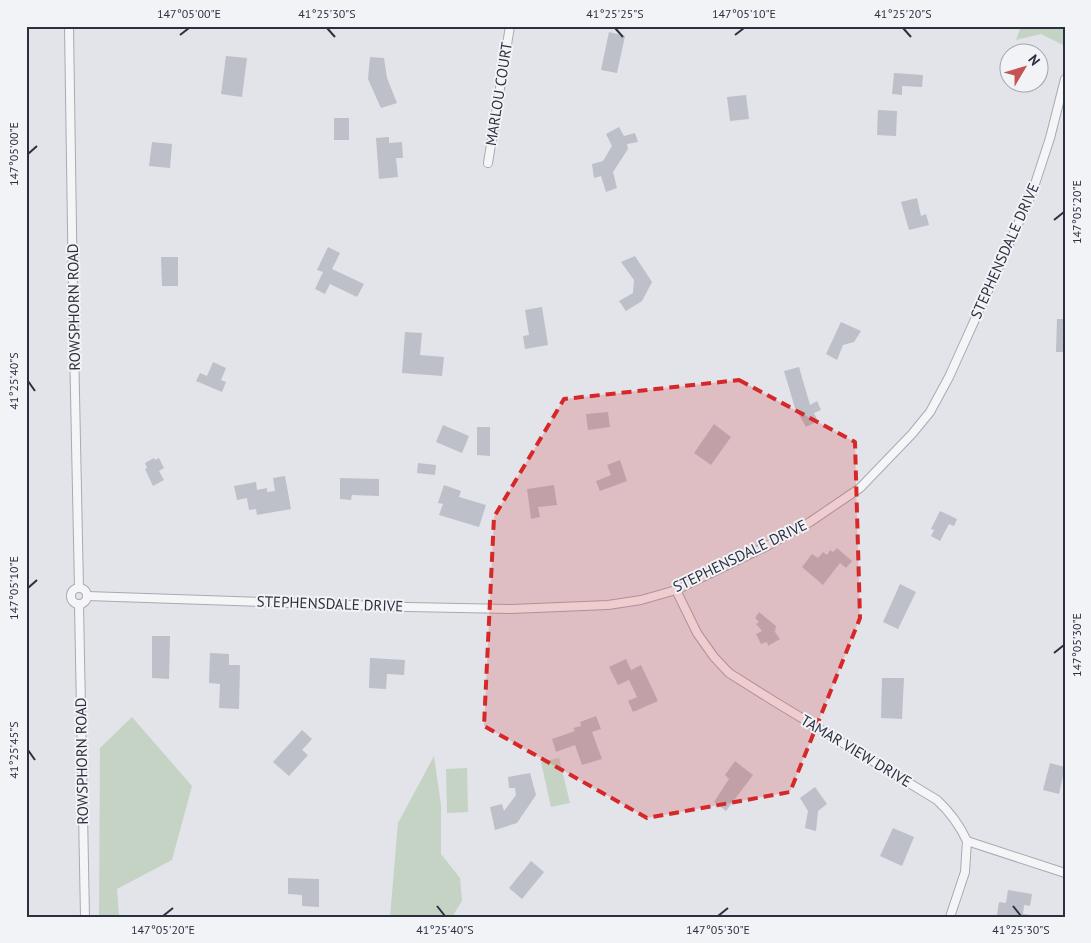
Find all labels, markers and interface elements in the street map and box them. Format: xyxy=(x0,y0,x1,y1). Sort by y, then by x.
text: 147°05'00"E xyxy=(157,6,221,21)
text: 41°25'30"S xyxy=(298,6,356,21)
text: 41°25'25"S xyxy=(586,6,644,21)
text: 147°05'10"E xyxy=(712,6,776,21)
text: 41°25'20"S xyxy=(874,6,932,21)
street label: MARLOU COURT xyxy=(481,40,516,147)
north arrow xyxy=(998,42,1048,92)
text: N xyxy=(1024,51,1044,69)
text: 147°05'00"E xyxy=(6,122,21,186)
street label: STEPHENSDALE DRIVE xyxy=(966,180,1043,322)
text: 147°05'20"E xyxy=(1069,180,1084,244)
street label: ROWSPHORN ROAD xyxy=(63,243,84,371)
text: 41°25'40"S xyxy=(6,352,21,410)
street label: STEPHENSDALE DRIVE xyxy=(670,515,810,596)
text: 147°05'10"E xyxy=(6,556,21,620)
street label: STEPHENSDALE DRIVE xyxy=(256,591,404,616)
text: 147°05'30"E xyxy=(1069,613,1084,677)
street label: ROWSPHORN ROAD xyxy=(71,697,92,825)
street label: TAMAR VIEW DRIVE xyxy=(797,710,915,791)
text: 41°25'45"S xyxy=(6,721,21,779)
text: 147°05'20"E xyxy=(131,922,195,937)
text: 41°25'40"S xyxy=(416,922,474,937)
text: 147°05'30"E xyxy=(686,922,750,937)
text: 41°25'30"S xyxy=(992,922,1050,937)

